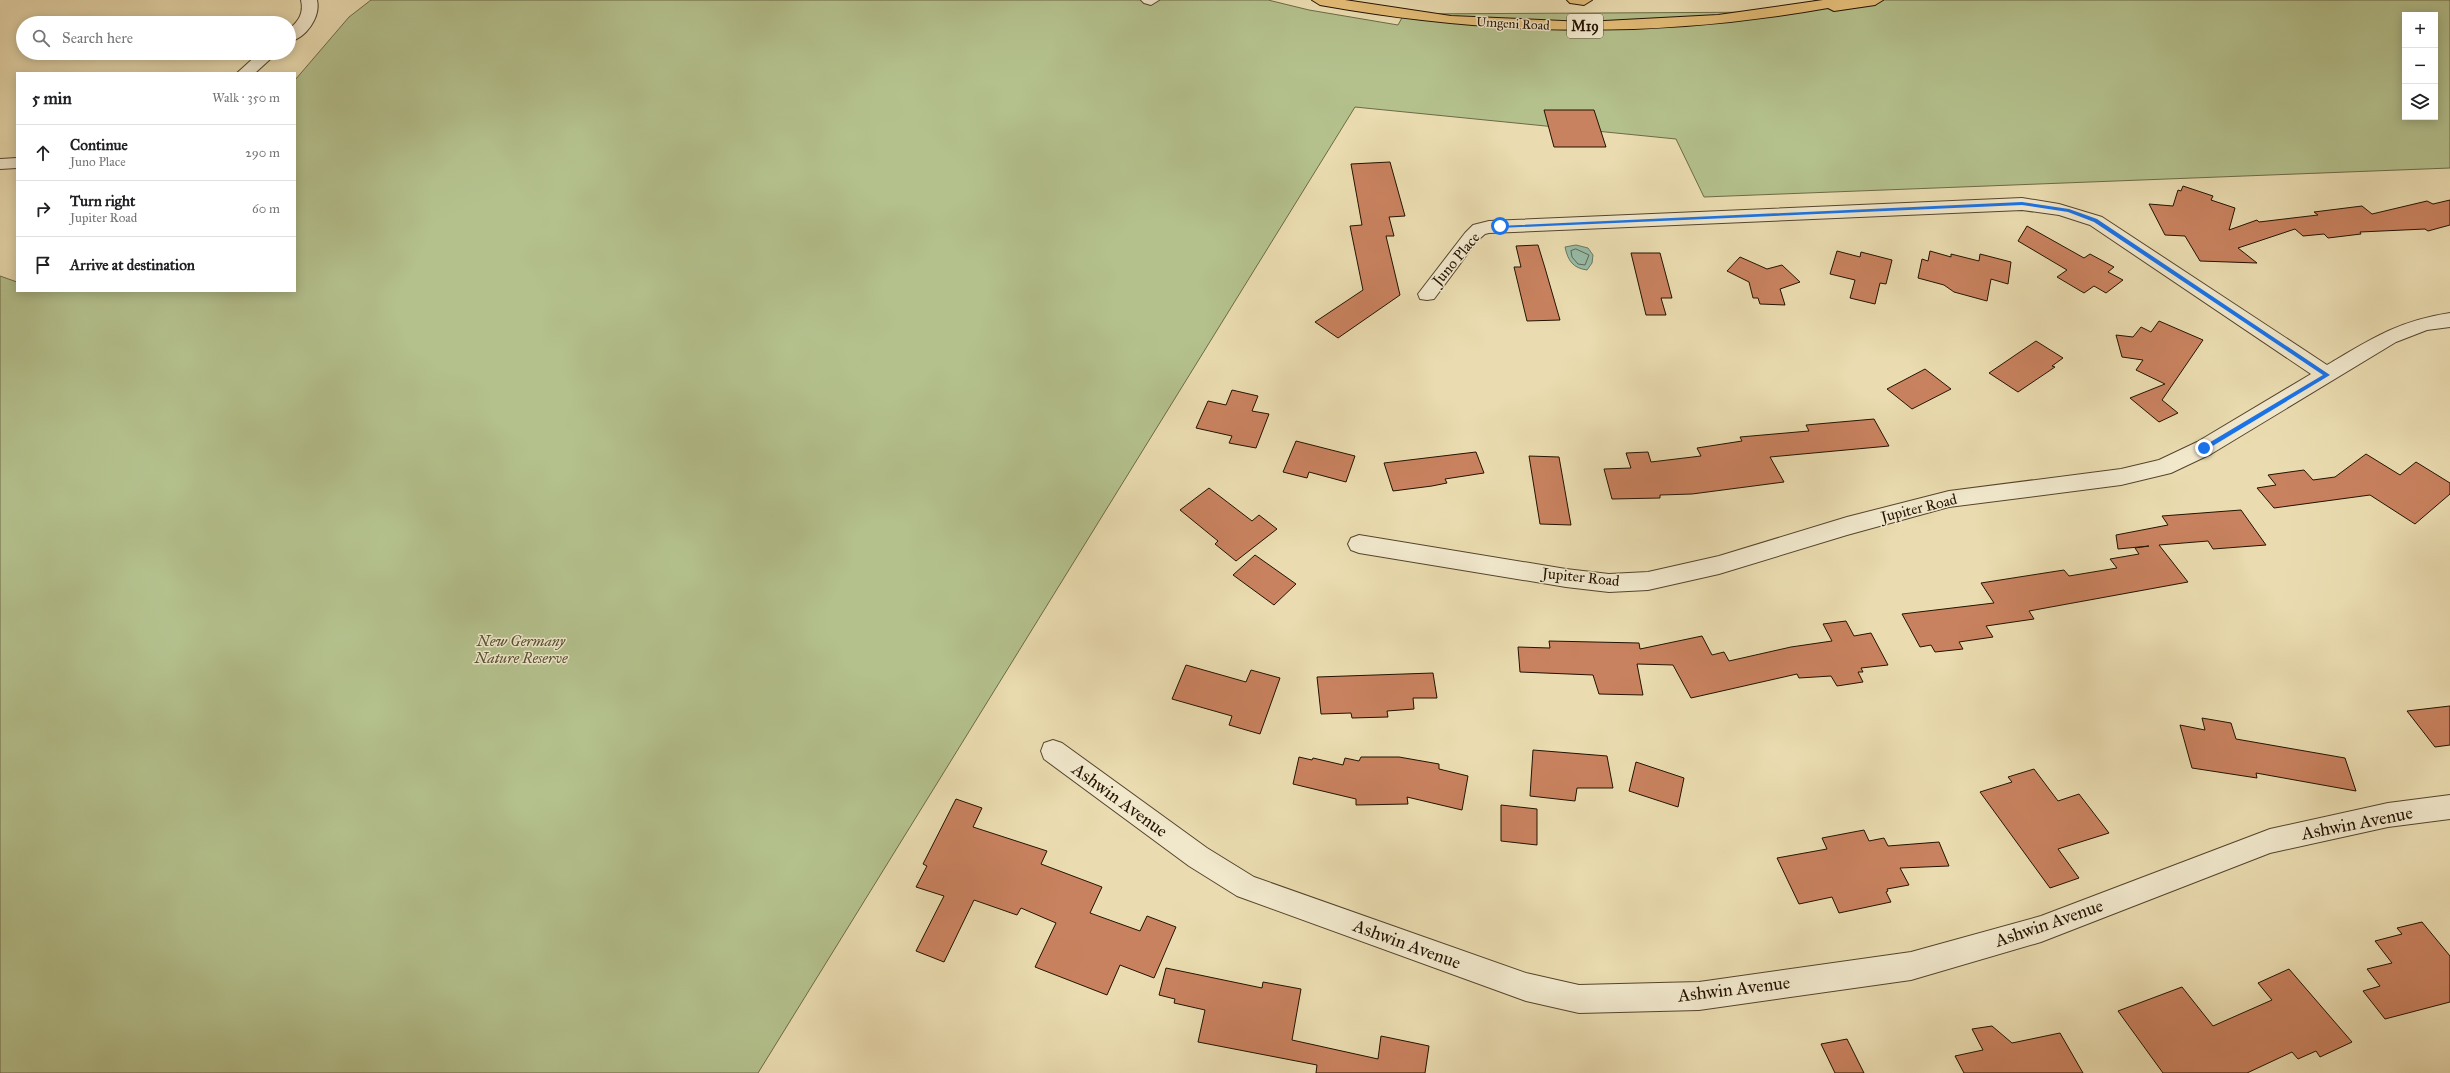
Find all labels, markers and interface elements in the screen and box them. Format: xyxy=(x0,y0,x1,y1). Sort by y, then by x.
map controls xyxy=(2402,12,2438,120)
button: + xyxy=(2402,12,2438,48)
street label: Umgeni Road xyxy=(1476,14,1551,34)
road number: M19 xyxy=(1567,14,1603,38)
search box xyxy=(16,16,296,60)
icon: search xyxy=(30,27,52,49)
text: Search here xyxy=(62,29,133,47)
button: − xyxy=(2402,48,2438,84)
button: layers xyxy=(2402,84,2438,120)
text: 5 min xyxy=(32,88,72,109)
text: Walk · 350 m xyxy=(212,90,280,106)
text: Continue xyxy=(70,136,128,154)
icon: ahead xyxy=(32,142,54,164)
text: 290 m xyxy=(245,145,280,161)
text: Juno Place xyxy=(70,154,126,170)
text: Turn right xyxy=(70,192,135,210)
icon: right xyxy=(32,198,54,220)
text: 60 m xyxy=(252,201,280,217)
text: Jupiter Road xyxy=(70,210,137,226)
route start xyxy=(1491,217,1509,235)
street label: Juno Place xyxy=(1427,229,1484,292)
icon: arrive xyxy=(32,254,54,276)
text: Arrive at destination xyxy=(70,256,195,274)
route end xyxy=(2195,439,2213,457)
street label: Jupiter Road xyxy=(1877,490,1960,528)
street label: Jupiter Road xyxy=(1539,564,1621,591)
park label: New Germany Nature Reserve xyxy=(473,632,568,667)
street label: Ashwin Avenue xyxy=(1067,757,1172,842)
street label: Ashwin Avenue xyxy=(2299,801,2415,845)
street label: Ashwin Avenue xyxy=(1991,894,2106,952)
street label: Ashwin Avenue xyxy=(1349,914,1464,974)
street label: Ashwin Avenue xyxy=(1676,971,1791,1007)

